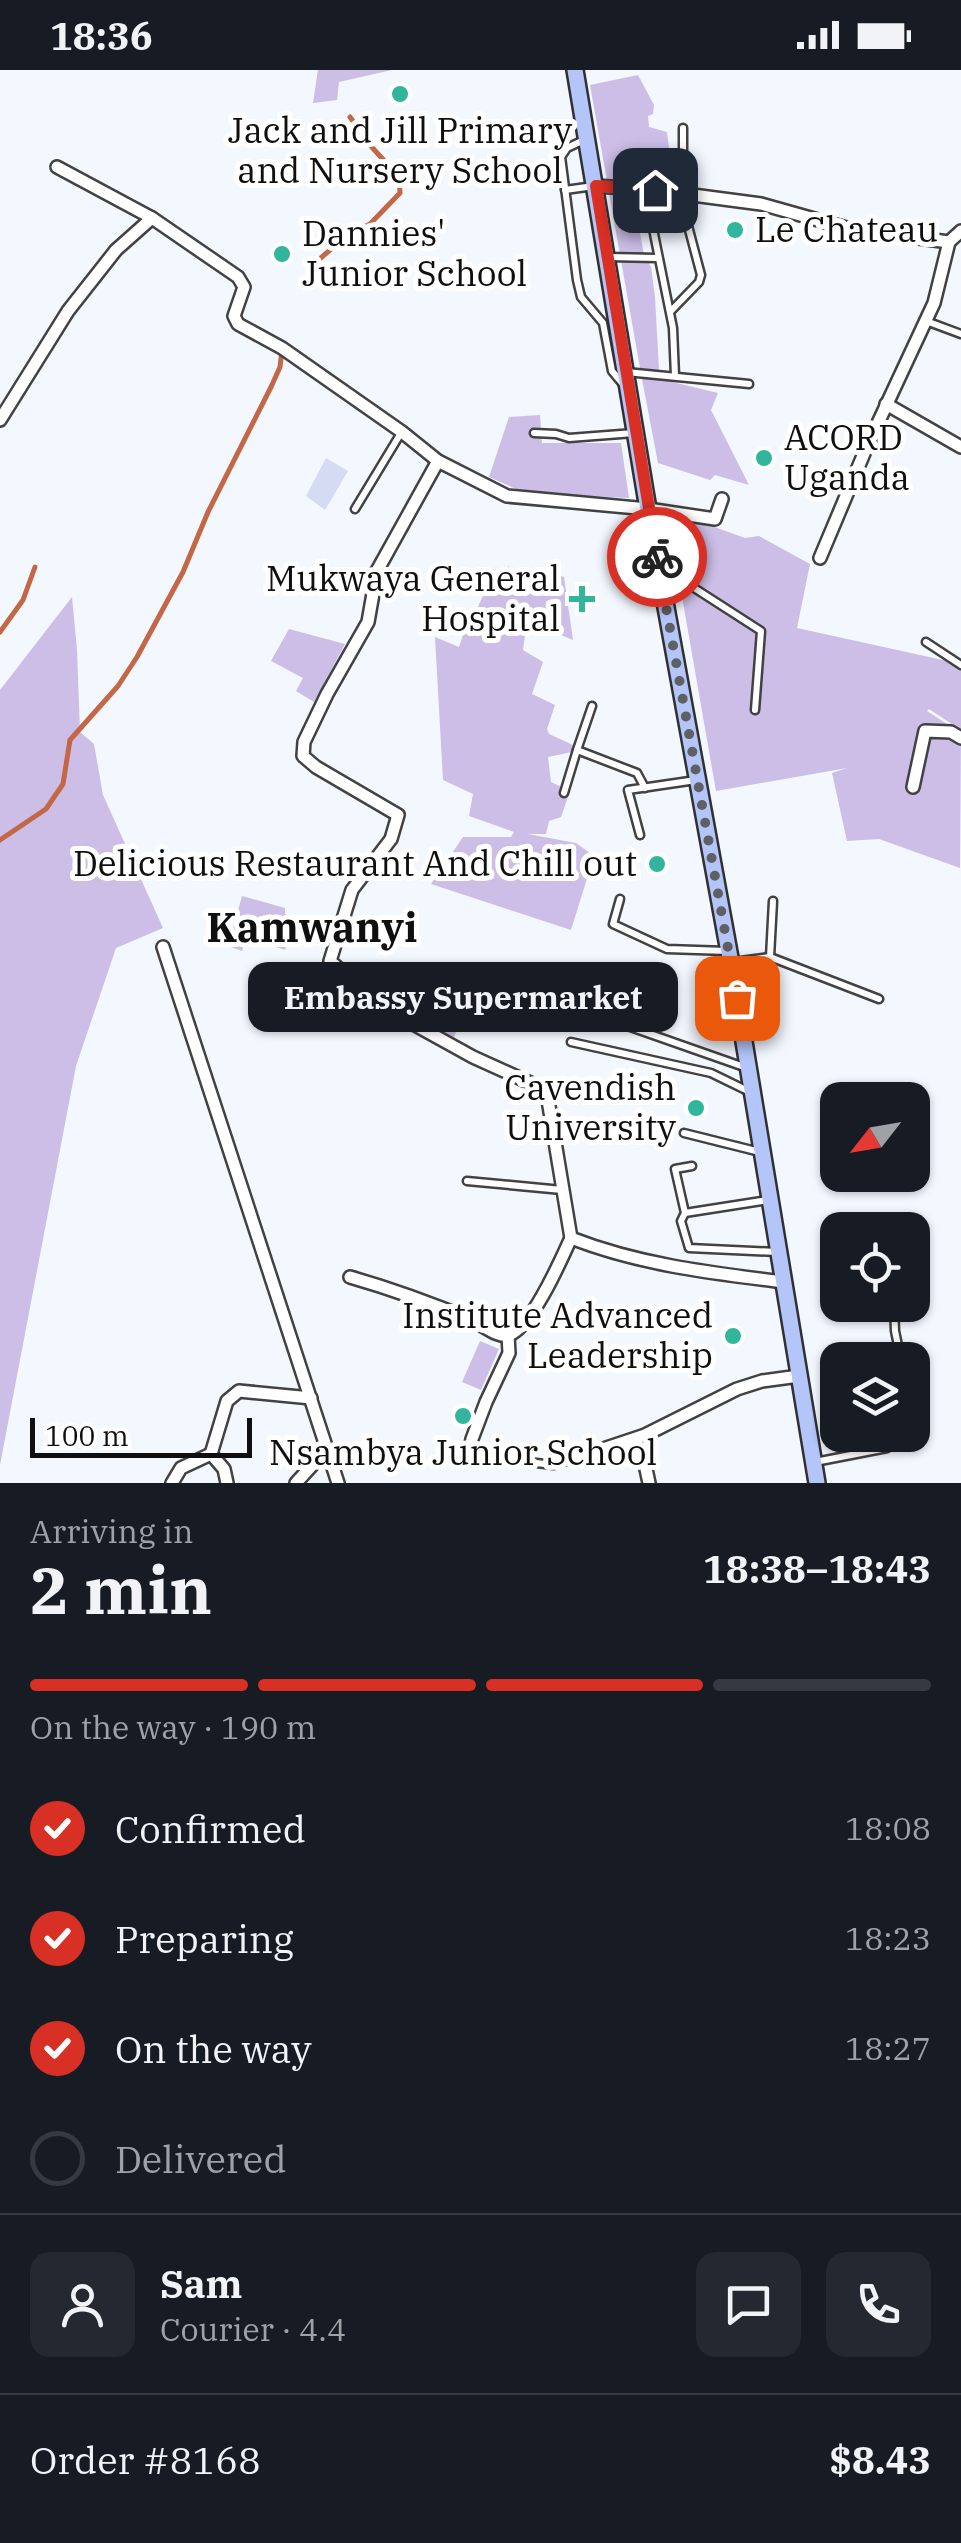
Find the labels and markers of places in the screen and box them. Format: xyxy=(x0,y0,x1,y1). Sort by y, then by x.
marker: Jack and Jill Primary and Nursery School xyxy=(389,83,411,105)
place label: Jack and Jill Primary and Nursery School xyxy=(228,107,572,193)
pin xyxy=(613,148,698,233)
place label: Le Chateau xyxy=(755,206,938,252)
place label: Dannies' Junior School xyxy=(302,210,527,296)
marker: Le Chateau xyxy=(724,219,746,241)
marker: Dannies' Junior School xyxy=(271,243,293,265)
place label: ACORD Uganda xyxy=(784,414,910,500)
marker: ACORD Uganda xyxy=(753,447,775,469)
place label: Mukwaya General Hospital xyxy=(266,555,560,641)
marker: Mukwaya General Hospital xyxy=(569,586,595,612)
place label: Delicious Restaurant And Chill out xyxy=(73,840,637,886)
marker: Delicious Restaurant And Chill out xyxy=(646,853,668,875)
pin xyxy=(695,956,780,1041)
callout: Embassy Supermarket xyxy=(247,963,677,1033)
place label: Cavendish University xyxy=(504,1064,676,1150)
marker: Cavendish University xyxy=(685,1097,707,1119)
place label: Institute Advanced Leadership xyxy=(402,1292,713,1378)
marker: Institute Advanced Leadership xyxy=(722,1325,744,1347)
marker: Nsambya Junior School xyxy=(452,1405,474,1427)
place label: Nsambya Junior School xyxy=(269,1429,657,1475)

